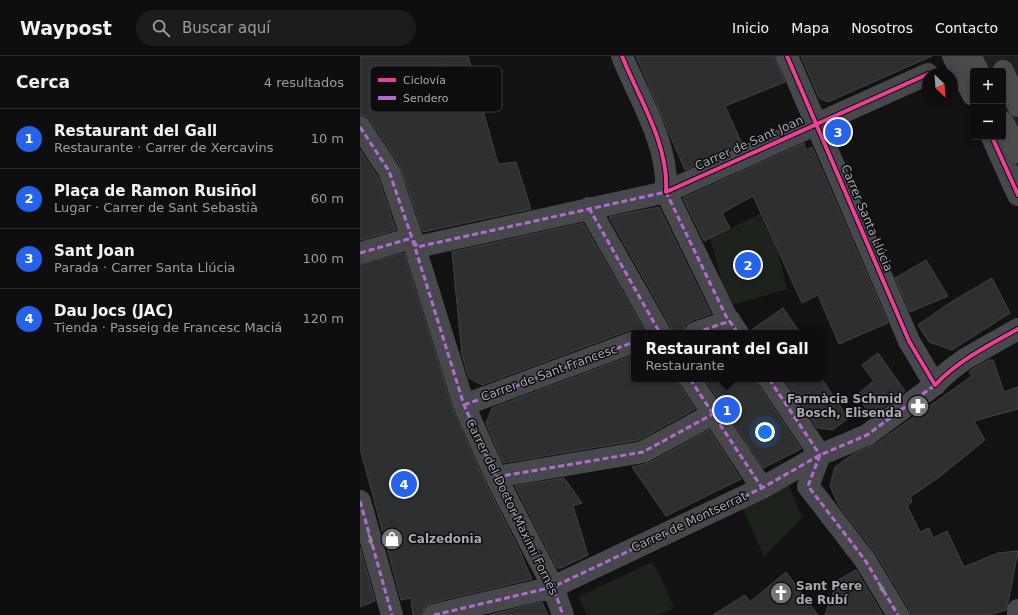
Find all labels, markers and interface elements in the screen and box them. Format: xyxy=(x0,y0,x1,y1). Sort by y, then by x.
search box xyxy=(136,10,416,46)
text: Waypost xyxy=(20,17,112,39)
icon: search xyxy=(150,17,172,39)
text: Buscar aquí xyxy=(182,19,270,37)
text: Inicio xyxy=(732,20,769,36)
text: Mapa xyxy=(791,20,829,36)
text: Nosotros xyxy=(851,20,913,36)
text: Contacto xyxy=(935,20,998,36)
legend xyxy=(370,66,502,112)
north arrow xyxy=(922,68,958,104)
map controls xyxy=(970,68,1006,140)
button: + xyxy=(970,68,1006,104)
text: Cerca xyxy=(16,72,70,92)
text: Ciclovía xyxy=(403,74,446,87)
text: 4 resultados xyxy=(264,75,344,90)
text: Sendero xyxy=(403,92,449,105)
button: − xyxy=(970,104,1006,140)
street label: Carrer de Sant Joan xyxy=(693,113,805,173)
pin: 3 xyxy=(825,117,851,147)
text: Restaurant del Gall xyxy=(54,122,217,140)
text: 1 xyxy=(24,131,34,146)
text: 10 m xyxy=(311,131,344,146)
text: Restaurante · Carrer de Xercavins xyxy=(54,140,273,155)
street label: Carrer Santa Llúcia xyxy=(838,163,896,273)
text: Plaça de Ramon Rusiñol xyxy=(54,182,257,200)
text: 2 xyxy=(24,191,34,206)
text: 60 m xyxy=(311,191,344,206)
text: Lugar · Carrer de Sant Sebastià xyxy=(54,200,258,215)
text: Sant Joan xyxy=(54,242,135,260)
pin: 2 xyxy=(735,250,761,280)
text: 3 xyxy=(24,251,34,266)
text: 100 m xyxy=(302,251,344,266)
text: Parada · Carrer Santa Llúcia xyxy=(54,260,235,275)
text: Dau Jocs (JAC) xyxy=(54,302,173,320)
text: 4 xyxy=(24,311,34,326)
text: 120 m xyxy=(302,311,344,326)
text: Tienda · Passeig de Francesc Maciá xyxy=(54,320,282,335)
popup xyxy=(631,330,823,382)
text: Restaurant del Gall xyxy=(645,340,809,358)
street label: Carrer de Sant Francesc xyxy=(479,342,619,404)
text: Restaurante xyxy=(645,358,725,373)
place label: Farmàcia Schmid Bosch, Elisenda xyxy=(787,392,902,420)
pharmacy icon: Farmàcia Schmid Bosch, Elisenda xyxy=(905,393,931,419)
pin: 1 xyxy=(714,395,740,425)
street label: Carrer del Doctor Maximí Fornés xyxy=(463,417,561,597)
your location xyxy=(755,422,775,442)
pin: 4 xyxy=(391,469,417,499)
street label: Carrer de Montserrat xyxy=(629,489,749,555)
shop icon: Calzedonia xyxy=(379,526,405,552)
place label: Calzedonia xyxy=(408,532,482,546)
one-way arrow xyxy=(368,533,374,545)
place label: Sant Pere de Rubí xyxy=(796,579,862,607)
church icon: Sant Pere de Rubí xyxy=(768,580,794,606)
one-way arrow xyxy=(878,581,885,593)

